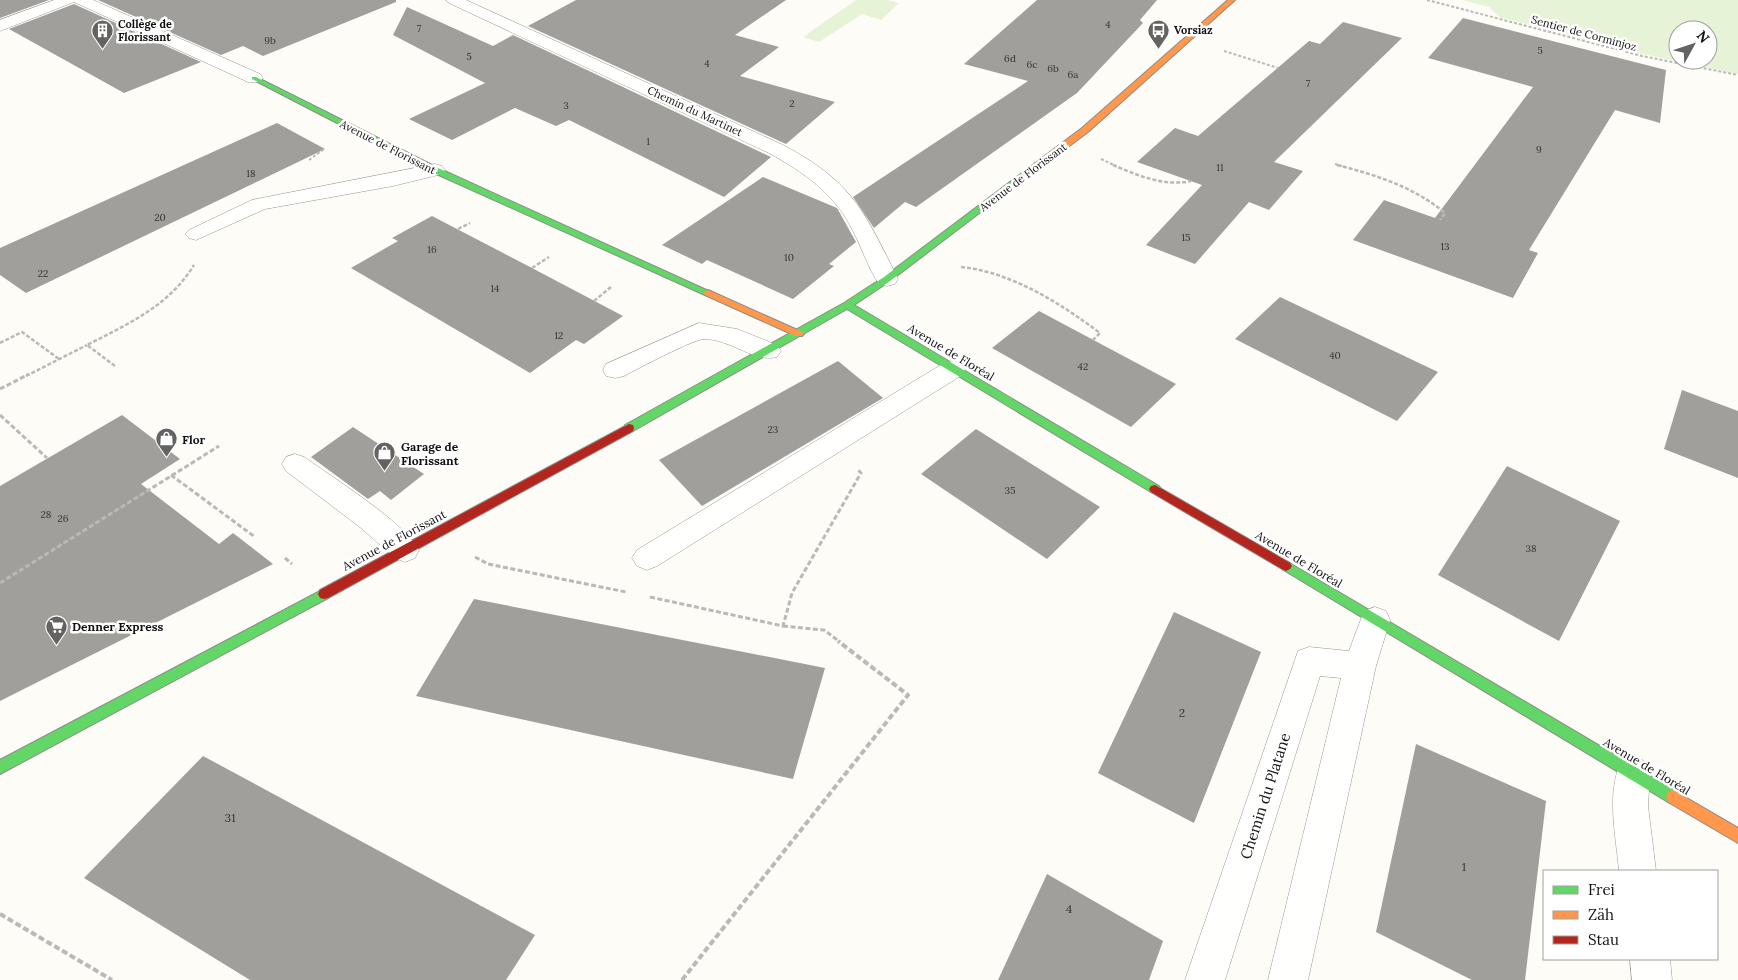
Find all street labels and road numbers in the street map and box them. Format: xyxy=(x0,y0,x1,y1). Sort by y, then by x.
street label: Sentier de Corminjoz xyxy=(1530,12,1639,54)
street label: Chemin du Martinet xyxy=(645,83,746,140)
street label: Avenue de Florissant xyxy=(337,116,439,178)
street label: Avenue de Florissant xyxy=(976,139,1070,215)
street label: Avenue de Floréal xyxy=(904,320,997,384)
street label: Avenue de Florissant xyxy=(339,506,449,574)
street label: Avenue de Floréal xyxy=(1252,527,1345,591)
street label: Chemin du Platane xyxy=(1236,730,1294,862)
street label: Avenue de Floréal xyxy=(1600,734,1693,798)

